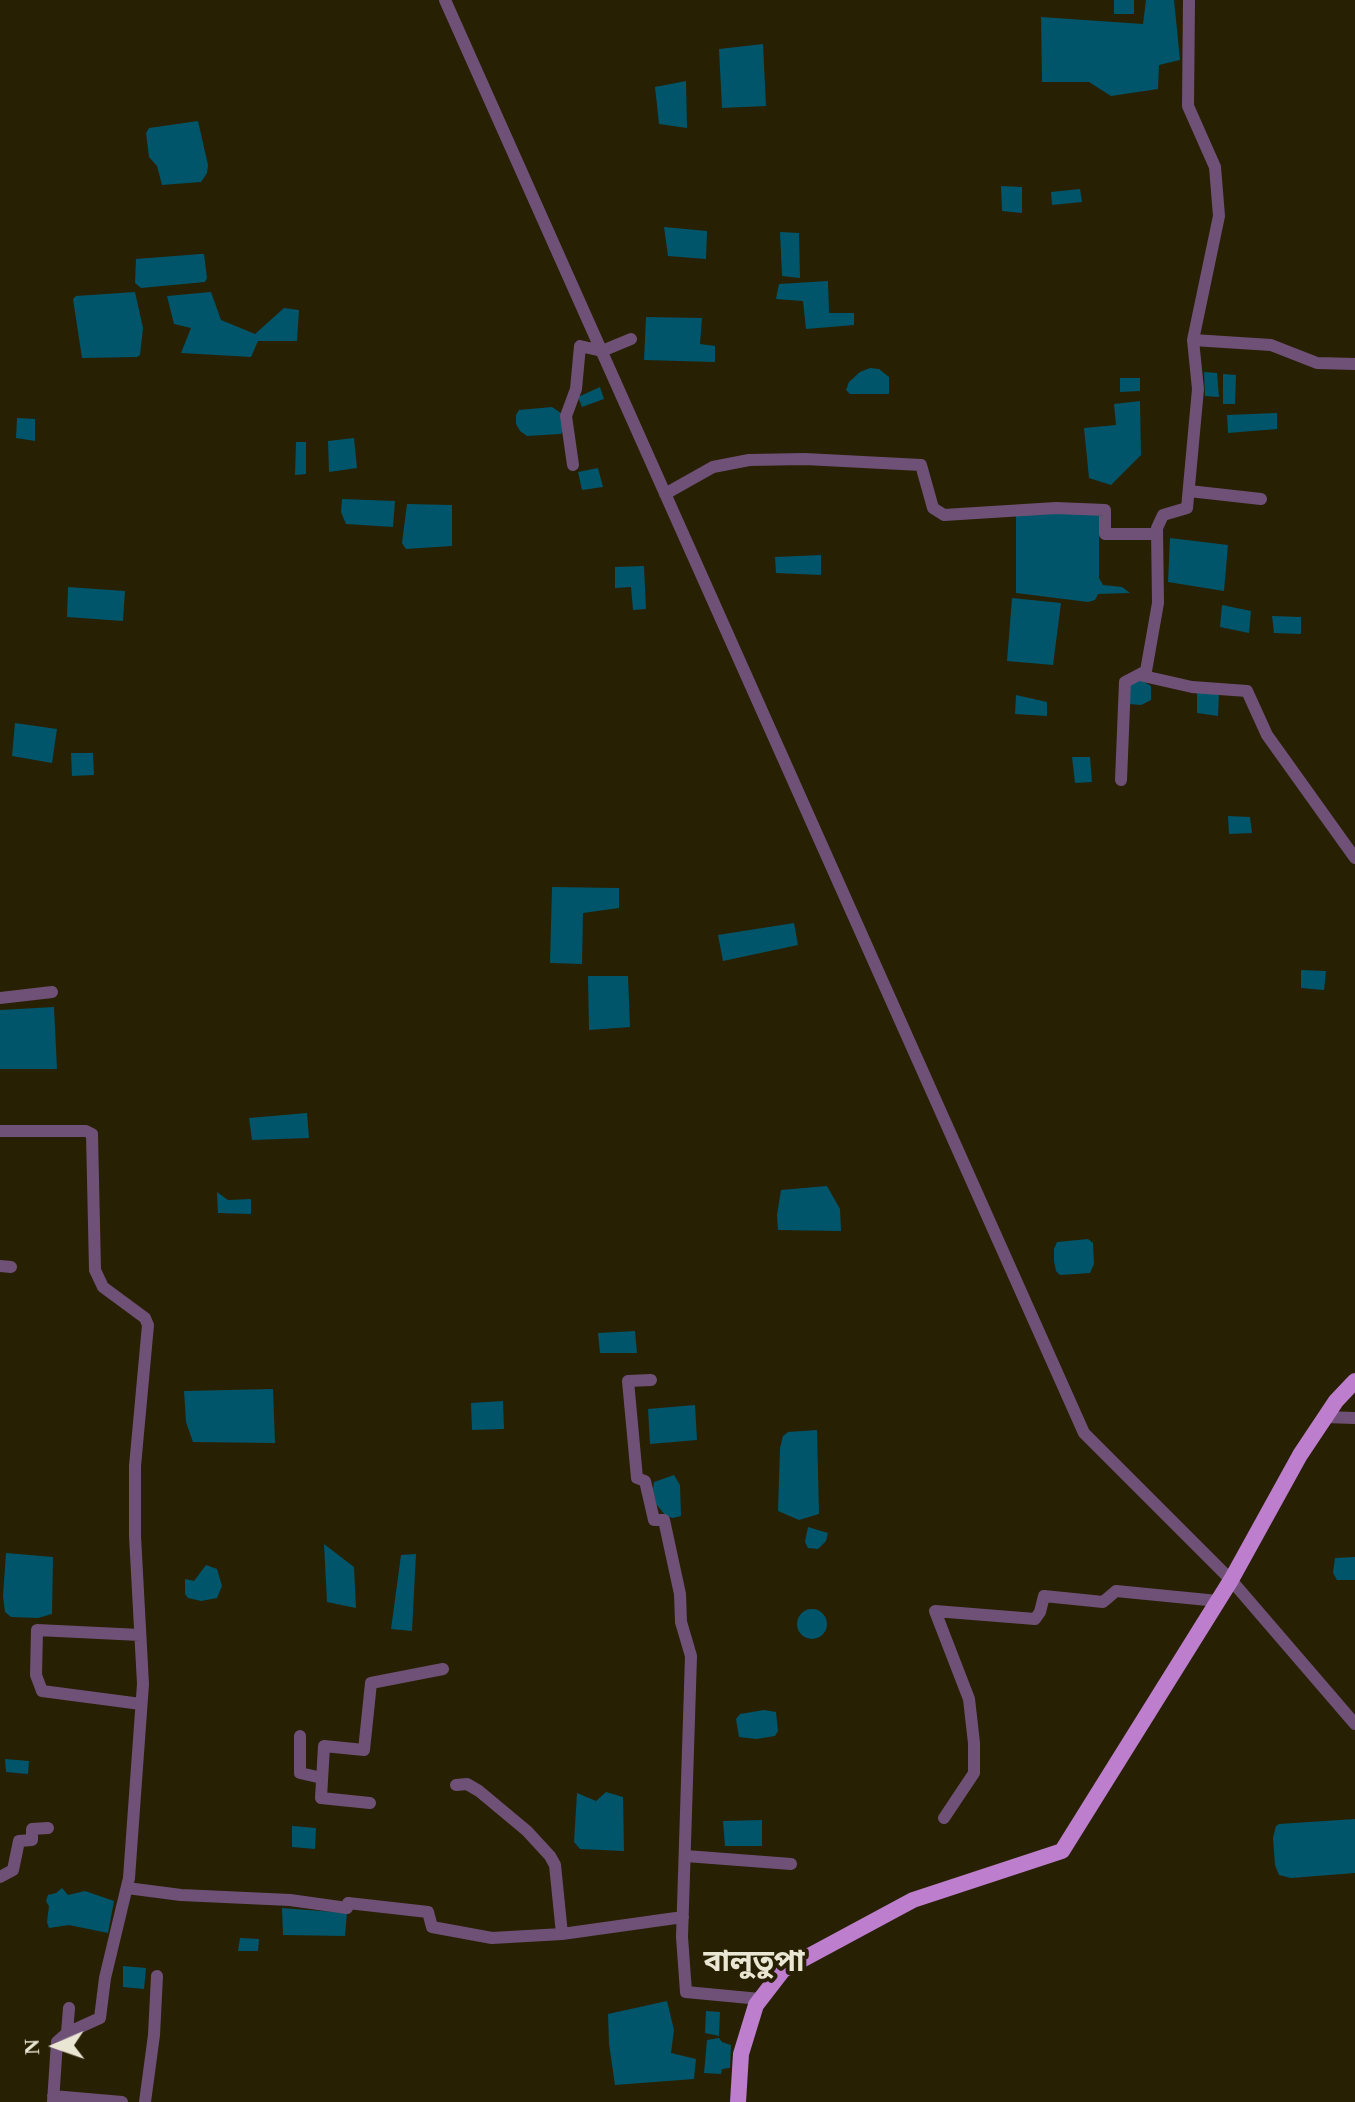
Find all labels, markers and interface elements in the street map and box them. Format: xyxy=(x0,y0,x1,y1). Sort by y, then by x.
district label: বালুতুপা xyxy=(703,1945,805,1981)
north arrow xyxy=(16,2006,96,2086)
text: N xyxy=(19,2038,44,2055)

